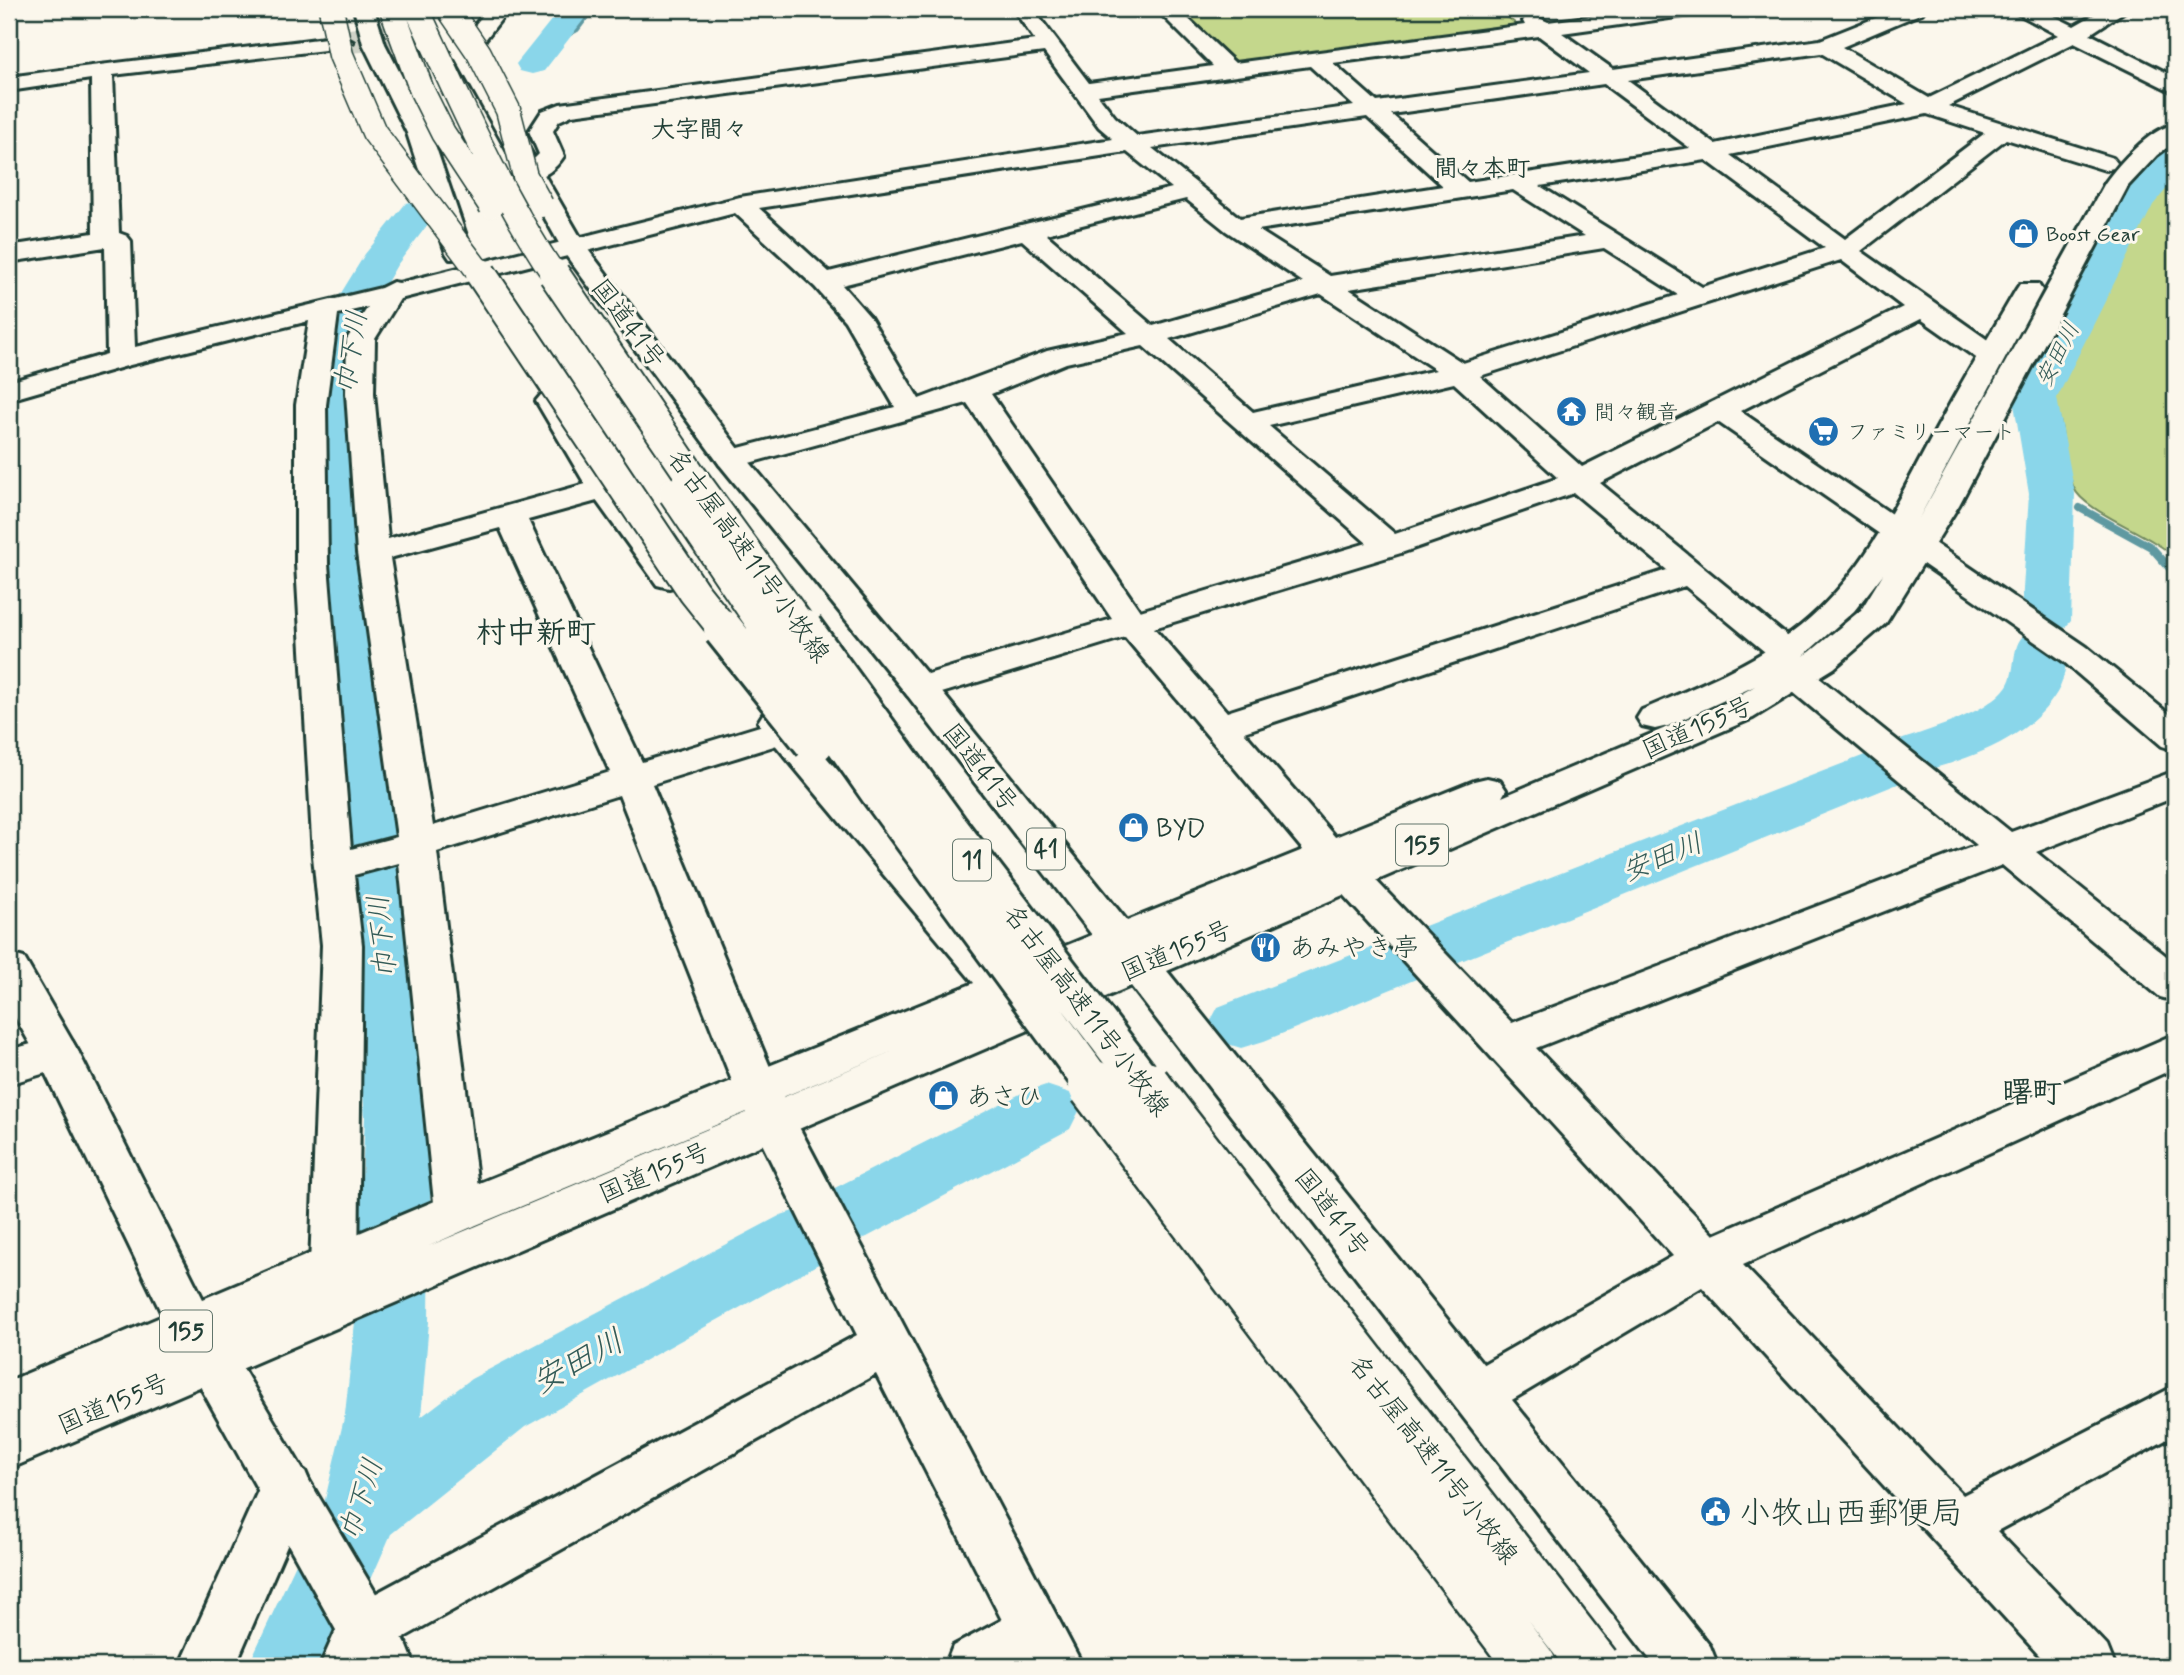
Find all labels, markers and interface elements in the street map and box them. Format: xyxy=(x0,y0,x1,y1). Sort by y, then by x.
district label: 大字間々 xyxy=(651,115,747,146)
district label: 間々本町 xyxy=(1434,154,1530,185)
shop icon: Boost Gear xyxy=(2006,217,2040,251)
place label: Boost Gear xyxy=(2046,221,2140,249)
street label: 国道41号 xyxy=(582,272,672,376)
water label: 巾下川 xyxy=(328,308,377,397)
water label: 安田川 xyxy=(2030,317,2088,392)
temple icon: 間々観音 xyxy=(1554,395,1588,429)
place label: 間々観音 xyxy=(1594,399,1678,427)
supermarket icon: ファミリーマート xyxy=(1807,415,1841,449)
place label: ファミリーマート xyxy=(1847,419,2015,447)
street label: 名古屋高速11号小牧線 xyxy=(658,442,837,670)
district label: 村中新町 xyxy=(476,614,596,653)
street label: 国道155号 xyxy=(1637,689,1759,768)
street label: 国道41号 xyxy=(934,717,1025,820)
shop icon: BYD xyxy=(1116,811,1150,845)
place label: BYD xyxy=(1156,813,1206,847)
road number: 155 xyxy=(1396,824,1448,866)
water label: 安田川 xyxy=(1617,825,1709,891)
road number: 41 xyxy=(1027,828,1065,870)
road number: 11 xyxy=(953,840,991,880)
water label: 巾下川 xyxy=(361,893,406,980)
street label: 名古屋高速11号小牧線 xyxy=(995,898,1176,1124)
street label: 国道155号 xyxy=(1116,913,1238,991)
restaurant icon: あみやき亭 xyxy=(1249,930,1283,964)
place label: あみやき亭 xyxy=(1289,932,1419,966)
district label: 曙町 xyxy=(2002,1074,2062,1113)
shop icon: あさひ xyxy=(926,1079,960,1113)
place label: あさひ xyxy=(966,1081,1042,1115)
street label: 国道155号 xyxy=(594,1135,716,1213)
street label: 国道41号 xyxy=(1286,1162,1377,1265)
road number: 155 xyxy=(160,1310,212,1352)
water label: 安田川 xyxy=(524,1320,632,1405)
street label: 名古屋高速11号小牧線 xyxy=(1340,1349,1525,1572)
street label: 国道155号 xyxy=(53,1366,175,1444)
water label: 巾下川 xyxy=(332,1454,393,1545)
place label: 小牧山西郵便局 xyxy=(1739,1493,1963,1535)
public building icon: 小牧山西郵便局 xyxy=(1699,1495,1733,1529)

